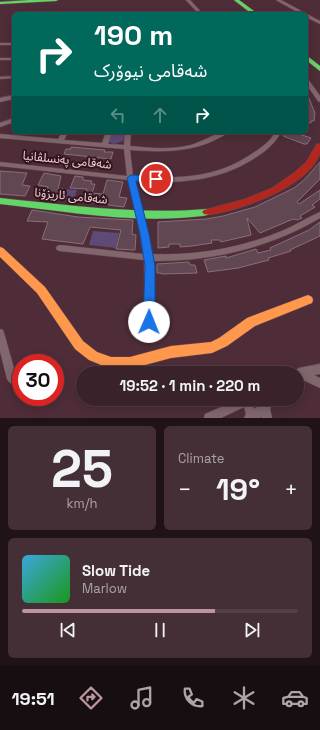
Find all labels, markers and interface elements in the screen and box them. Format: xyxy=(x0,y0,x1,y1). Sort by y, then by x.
text: 190 m xyxy=(94,17,173,53)
icon: right xyxy=(28,28,80,80)
text: شەقامی نیوۆرک xyxy=(94,59,207,82)
icon: left xyxy=(107,104,129,126)
icon: ahead xyxy=(149,104,171,126)
icon: right xyxy=(191,104,213,126)
street label: شەقامی پەنسلڤانیا xyxy=(22,147,112,173)
pin xyxy=(139,162,173,196)
icon: arrive xyxy=(145,168,167,190)
street label: شەقامی ئاریزۆنا xyxy=(34,184,108,208)
position arrow xyxy=(128,301,170,343)
speed limit sign: 30 xyxy=(12,354,64,406)
text: 19:52 · 1 min · 220 m xyxy=(120,376,260,395)
text: 25 xyxy=(51,436,113,502)
text: Climate xyxy=(178,450,224,467)
text: 19° xyxy=(216,470,260,509)
text: − xyxy=(178,475,192,503)
text: + xyxy=(284,475,298,503)
text: km/h xyxy=(67,495,97,512)
text: Slow Tide xyxy=(82,561,150,580)
text: Marlow xyxy=(82,580,127,597)
icon: previous xyxy=(57,619,79,641)
icon: pause xyxy=(149,619,171,641)
icon: next xyxy=(241,619,263,641)
icon: directions xyxy=(77,684,105,712)
icon: music xyxy=(128,684,156,712)
icon: phone xyxy=(179,684,207,712)
icon: climate xyxy=(230,684,258,712)
icon: car xyxy=(281,684,309,712)
text: 19:51 xyxy=(11,687,55,710)

